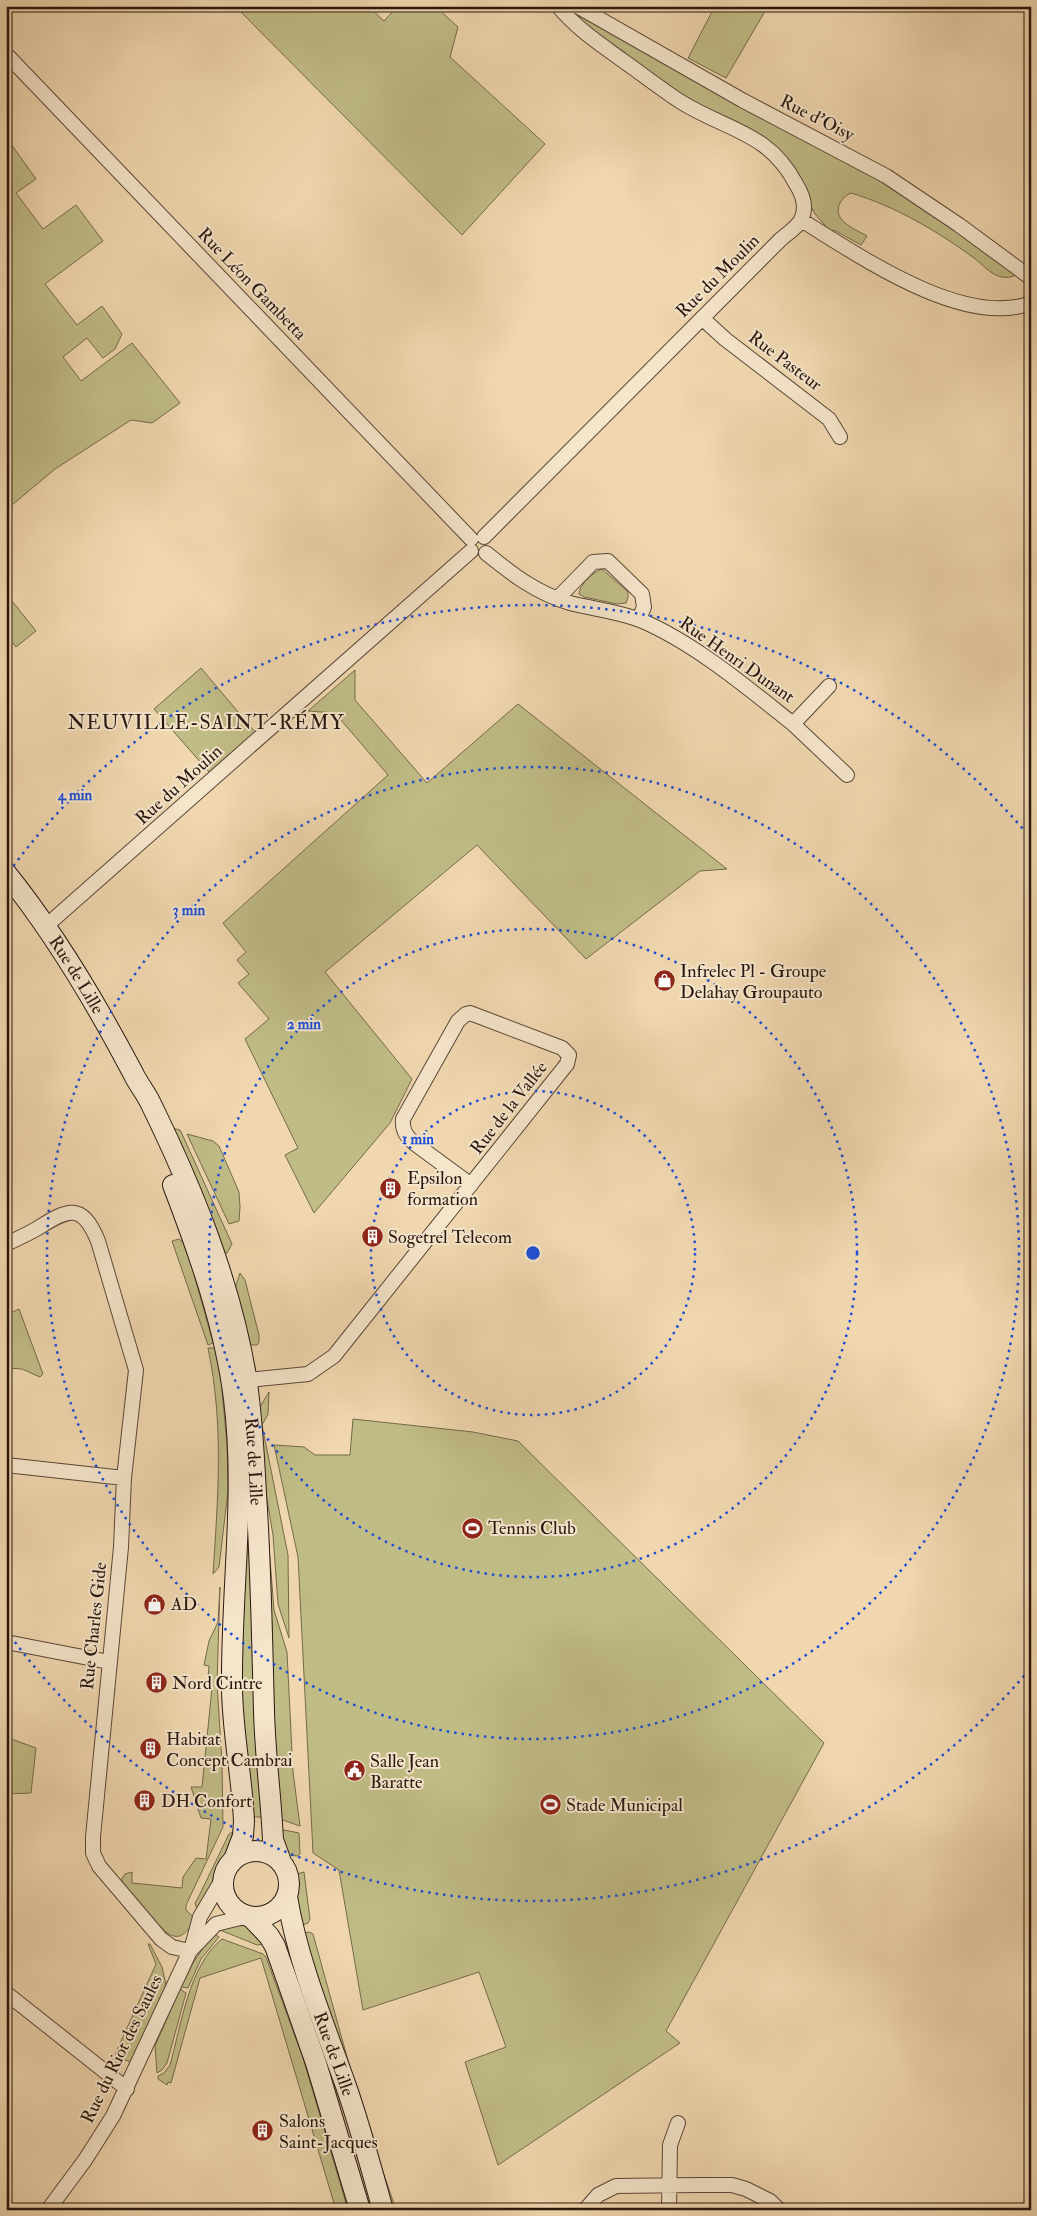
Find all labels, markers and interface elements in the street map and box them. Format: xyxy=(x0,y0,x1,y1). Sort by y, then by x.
street label: Rue d'Oisy xyxy=(776,90,859,147)
street label: Rue Léon Gambetta xyxy=(193,223,312,345)
street label: Rue du Moulin xyxy=(671,229,765,323)
street label: Rue Pasteur xyxy=(744,326,827,396)
street label: Rue Henri Dunant xyxy=(675,612,799,708)
district label: NEUVILLE-SAINT-RÉMY xyxy=(67,709,345,735)
street label: Rue du Moulin xyxy=(131,740,227,830)
text: 4 min xyxy=(57,786,93,805)
text: 3 min xyxy=(173,901,205,920)
street label: Rue de Lille xyxy=(44,931,110,1018)
place label: Infrelec Pl - Groupe Delahay Groupauto xyxy=(680,960,827,1004)
shop icon: Infrelec Pl - Groupe Delahay Groupauto xyxy=(652,969,676,993)
text: 2 min xyxy=(287,1015,321,1034)
street label: Rue de la Vallée xyxy=(465,1056,553,1159)
text: 1 min xyxy=(402,1130,434,1149)
place label: Epsilon formation xyxy=(407,1167,478,1211)
building icon: Epsilon formation xyxy=(379,1176,403,1200)
building icon: Sogetrel Telecom xyxy=(360,1225,384,1249)
place label: Sogetrel Telecom xyxy=(388,1226,512,1249)
centre of rings xyxy=(524,1244,542,1262)
street label: Rue de Lille xyxy=(240,1416,268,1507)
sports icon: Tennis Club xyxy=(460,1516,484,1540)
place label: Tennis Club xyxy=(488,1517,576,1540)
street label: Rue Charles Gide xyxy=(76,1561,112,1691)
shop icon: AD xyxy=(143,1592,167,1616)
place label: AD xyxy=(170,1593,197,1616)
building icon: Nord Cintre xyxy=(144,1671,168,1695)
place label: Nord Cintre xyxy=(172,1672,263,1695)
place label: Habitat Concept Cambrai xyxy=(166,1728,293,1772)
building icon: Habitat Concept Cambrai xyxy=(138,1737,162,1761)
place label: Salle Jean Baratte xyxy=(370,1750,439,1794)
public building icon: Salle Jean Baratte xyxy=(342,1759,366,1783)
building icon: DH Confort xyxy=(133,1789,157,1813)
place label: DH Confort xyxy=(161,1790,252,1813)
sports icon: Stade Municipal xyxy=(538,1793,562,1817)
place label: Stade Municipal xyxy=(566,1794,683,1817)
street label: Rue du Riot des Saules xyxy=(76,1971,168,2127)
street label: Rue de Lille xyxy=(308,2008,360,2099)
place label: Salons Saint-Jacques xyxy=(279,2110,378,2154)
building icon: Salons Saint-Jacques xyxy=(251,2119,275,2143)

